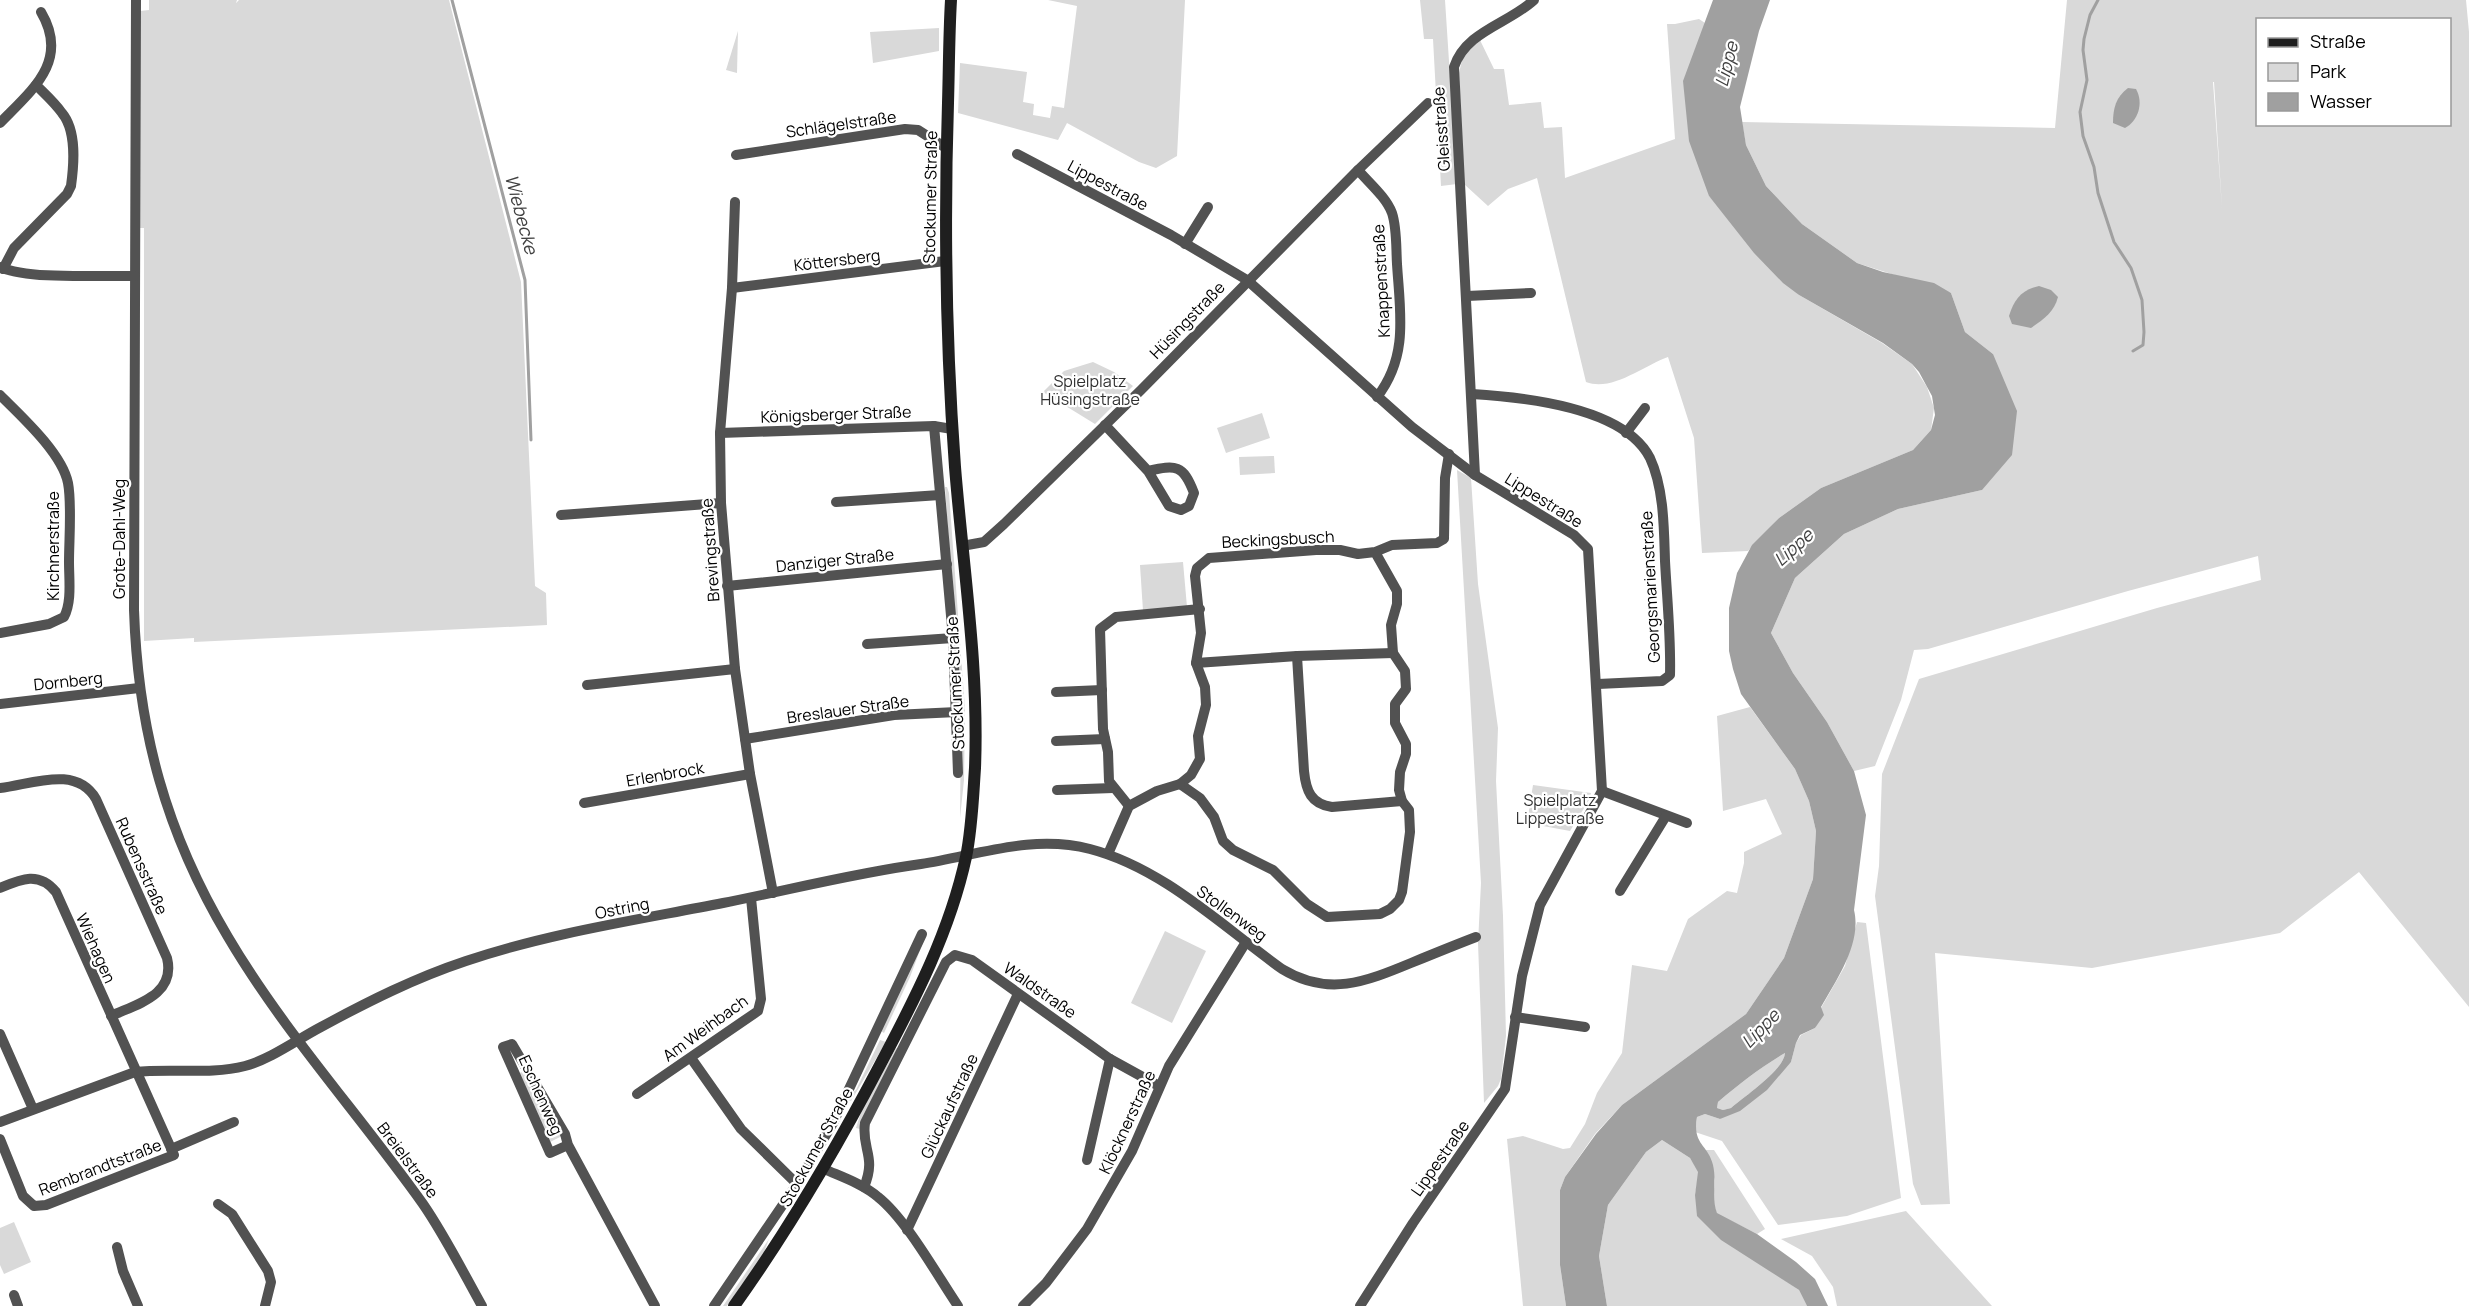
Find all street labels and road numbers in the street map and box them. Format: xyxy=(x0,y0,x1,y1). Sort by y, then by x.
street label: Gleisstraße xyxy=(1427,86,1455,172)
street label: Schlägelstraße xyxy=(784,105,898,143)
street label: Stockumer Straße xyxy=(918,130,942,264)
street label: Lippestraße xyxy=(1064,155,1152,215)
street label: Knappenstraße xyxy=(1367,224,1395,338)
street label: Köttersberg xyxy=(792,244,882,276)
street label: Hüsingstraße xyxy=(1144,277,1230,363)
street label: Königsberger Straße xyxy=(760,400,912,428)
street label: Lippestraße xyxy=(1501,467,1587,533)
street label: Grote-Dahl-Weg xyxy=(108,479,130,599)
street label: Kirchnerstraße xyxy=(42,491,64,601)
street label: Brevingstraße xyxy=(695,498,725,602)
street label: Georgsmarienstraße xyxy=(1635,510,1665,664)
street label: Beckingsbusch xyxy=(1221,525,1335,553)
street label: Danziger Straße xyxy=(775,543,895,577)
street label: Stockumer Straße xyxy=(941,616,969,750)
street label: Dornberg xyxy=(32,666,104,696)
street label: Breslauer Straße xyxy=(785,690,911,728)
street label: Erlenbrock xyxy=(624,756,707,792)
street label: Rubensstraße xyxy=(111,814,173,918)
street label: Stollenweg xyxy=(1192,880,1272,946)
street label: Ostring xyxy=(593,892,651,924)
street label: Wiehagen xyxy=(71,910,121,986)
street label: Waldstraße xyxy=(999,957,1081,1023)
street label: Am Weihbach xyxy=(658,990,752,1066)
street label: Glückaufstraße xyxy=(915,1050,983,1162)
street label: Eschenweg xyxy=(514,1052,568,1138)
street label: Klöcknerstraße xyxy=(1093,1067,1161,1177)
street label: Stockumer Straße xyxy=(774,1083,858,1211)
street label: Lippestraße xyxy=(1406,1116,1474,1200)
street label: Breielstraße xyxy=(372,1118,444,1202)
street label: Rembrandtstraße xyxy=(35,1133,165,1201)

